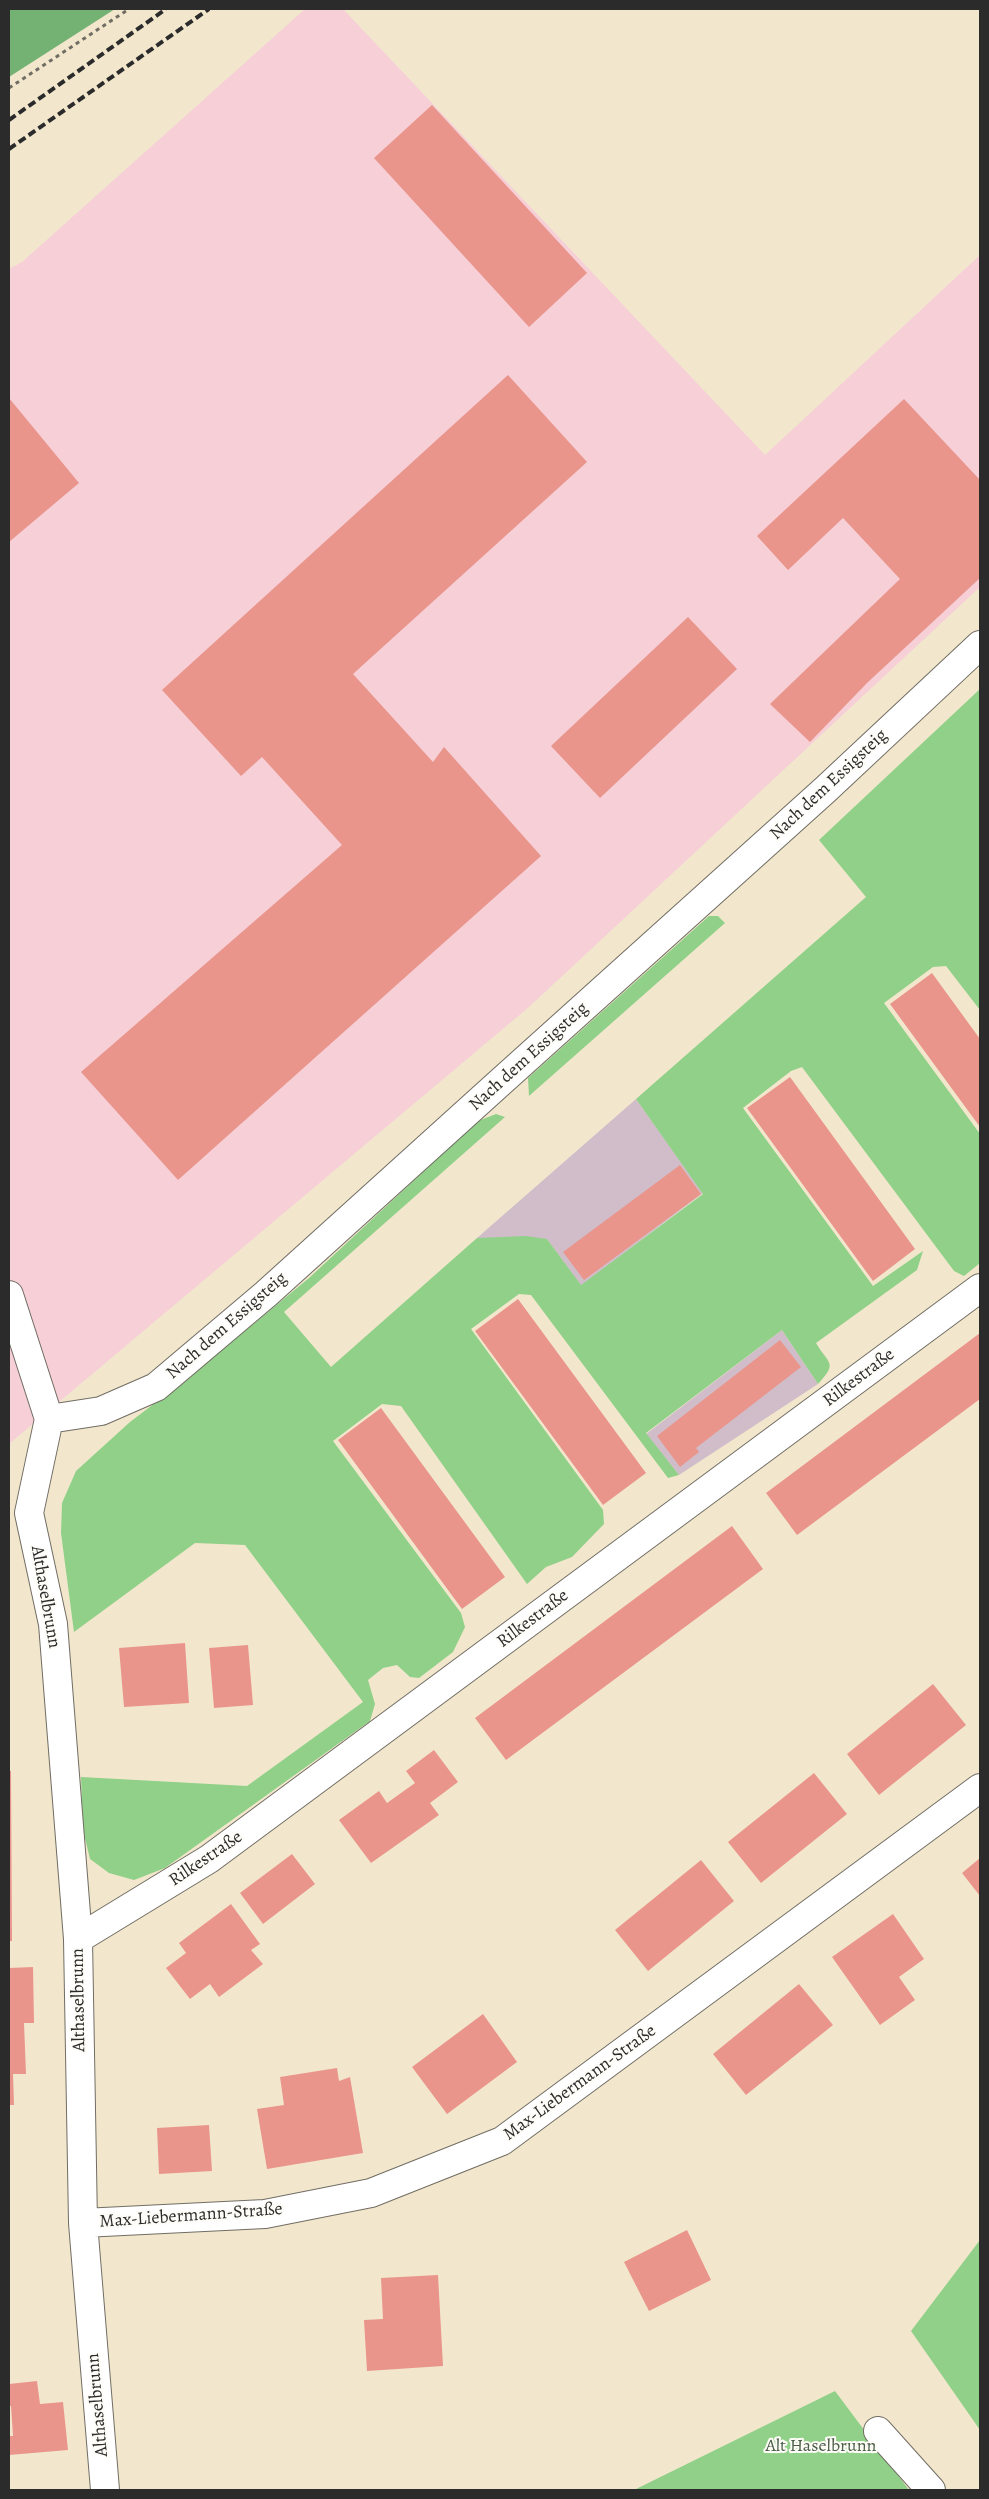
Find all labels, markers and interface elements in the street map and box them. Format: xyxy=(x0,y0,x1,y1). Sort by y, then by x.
street label: Nach dem Essigsteig xyxy=(766,725,892,845)
street label: Nach dem Essigsteig xyxy=(465,998,593,1116)
street label: Nach dem Essigsteig xyxy=(162,1268,292,1384)
street label: Rilkestraße xyxy=(819,1344,899,1412)
street label: Althaselbrunn xyxy=(25,1544,65,1650)
street label: Rilkestraße xyxy=(493,1585,573,1653)
street label: Rilkestraße xyxy=(165,1827,247,1891)
street label: Althaselbrunn xyxy=(67,1948,91,2052)
street label: Max-Liebermann-Straße xyxy=(499,2020,661,2146)
street label: Max-Liebermann-Straße xyxy=(99,2199,283,2233)
street label: Althaselbrunn xyxy=(83,2352,113,2458)
park label: Alt Haselbrunn xyxy=(766,2436,876,2458)

